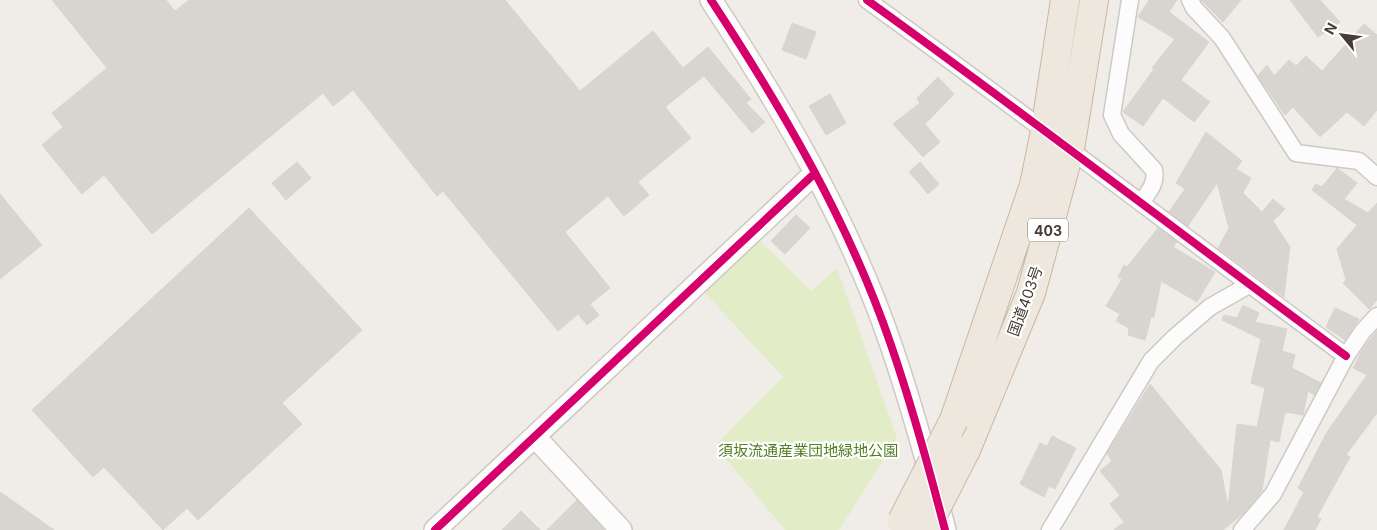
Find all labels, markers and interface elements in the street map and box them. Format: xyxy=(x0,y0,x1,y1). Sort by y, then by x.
north arrow xyxy=(1317,10,1367,60)
text: N xyxy=(1320,20,1340,37)
road number: 403 xyxy=(1028,218,1068,242)
street label: 国道403号 xyxy=(1004,263,1046,339)
park label: 須坂流通産業団地緑地公園 xyxy=(718,441,898,460)

